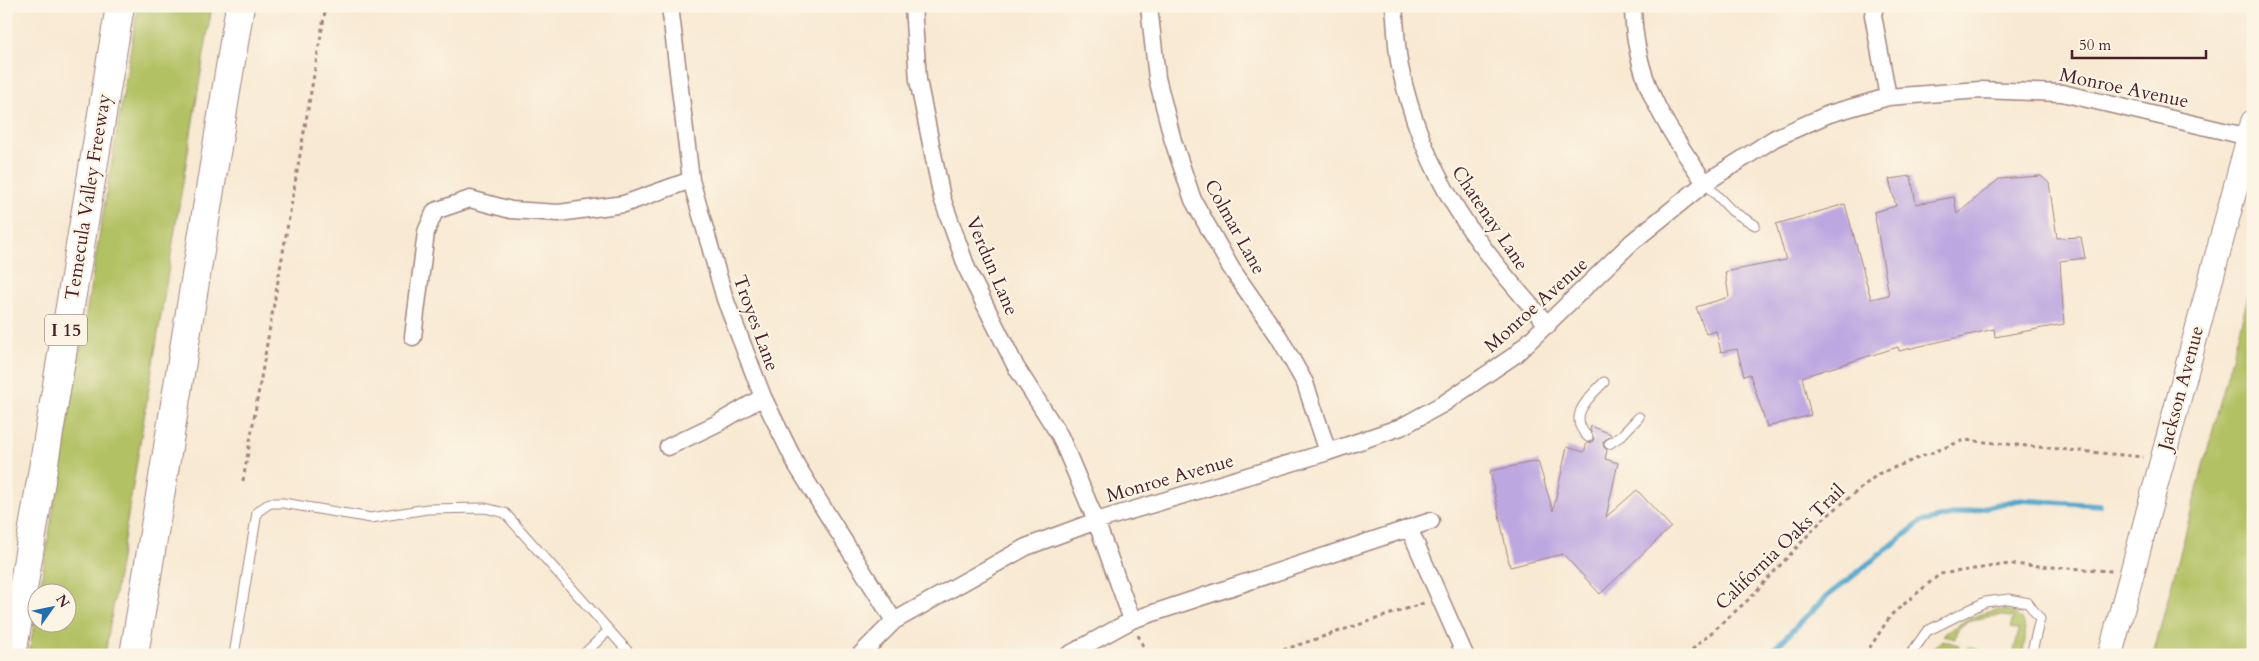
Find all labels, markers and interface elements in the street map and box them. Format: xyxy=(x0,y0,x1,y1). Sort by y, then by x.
scale bar xyxy=(2072,28,2205,60)
text: 50 m xyxy=(2079,35,2111,55)
street label: Monroe Avenue xyxy=(2057,62,2191,114)
street label: Temecula Valley Freeway xyxy=(59,92,117,302)
street label: Chatenay Lane xyxy=(1445,161,1535,275)
street label: Colmar Lane xyxy=(1198,175,1272,279)
street label: Verdun Lane xyxy=(960,213,1024,319)
street label: Monroe Avenue xyxy=(1478,251,1594,359)
street label: Troyes Lane xyxy=(727,271,785,375)
road number: I 15 xyxy=(45,314,87,346)
street label: Jackson Avenue xyxy=(2151,323,2210,456)
street label: Monroe Avenue xyxy=(1103,447,1237,509)
street label: California Oaks Trail xyxy=(1710,478,1851,616)
north arrow xyxy=(28,584,78,634)
text: N xyxy=(51,591,74,611)

